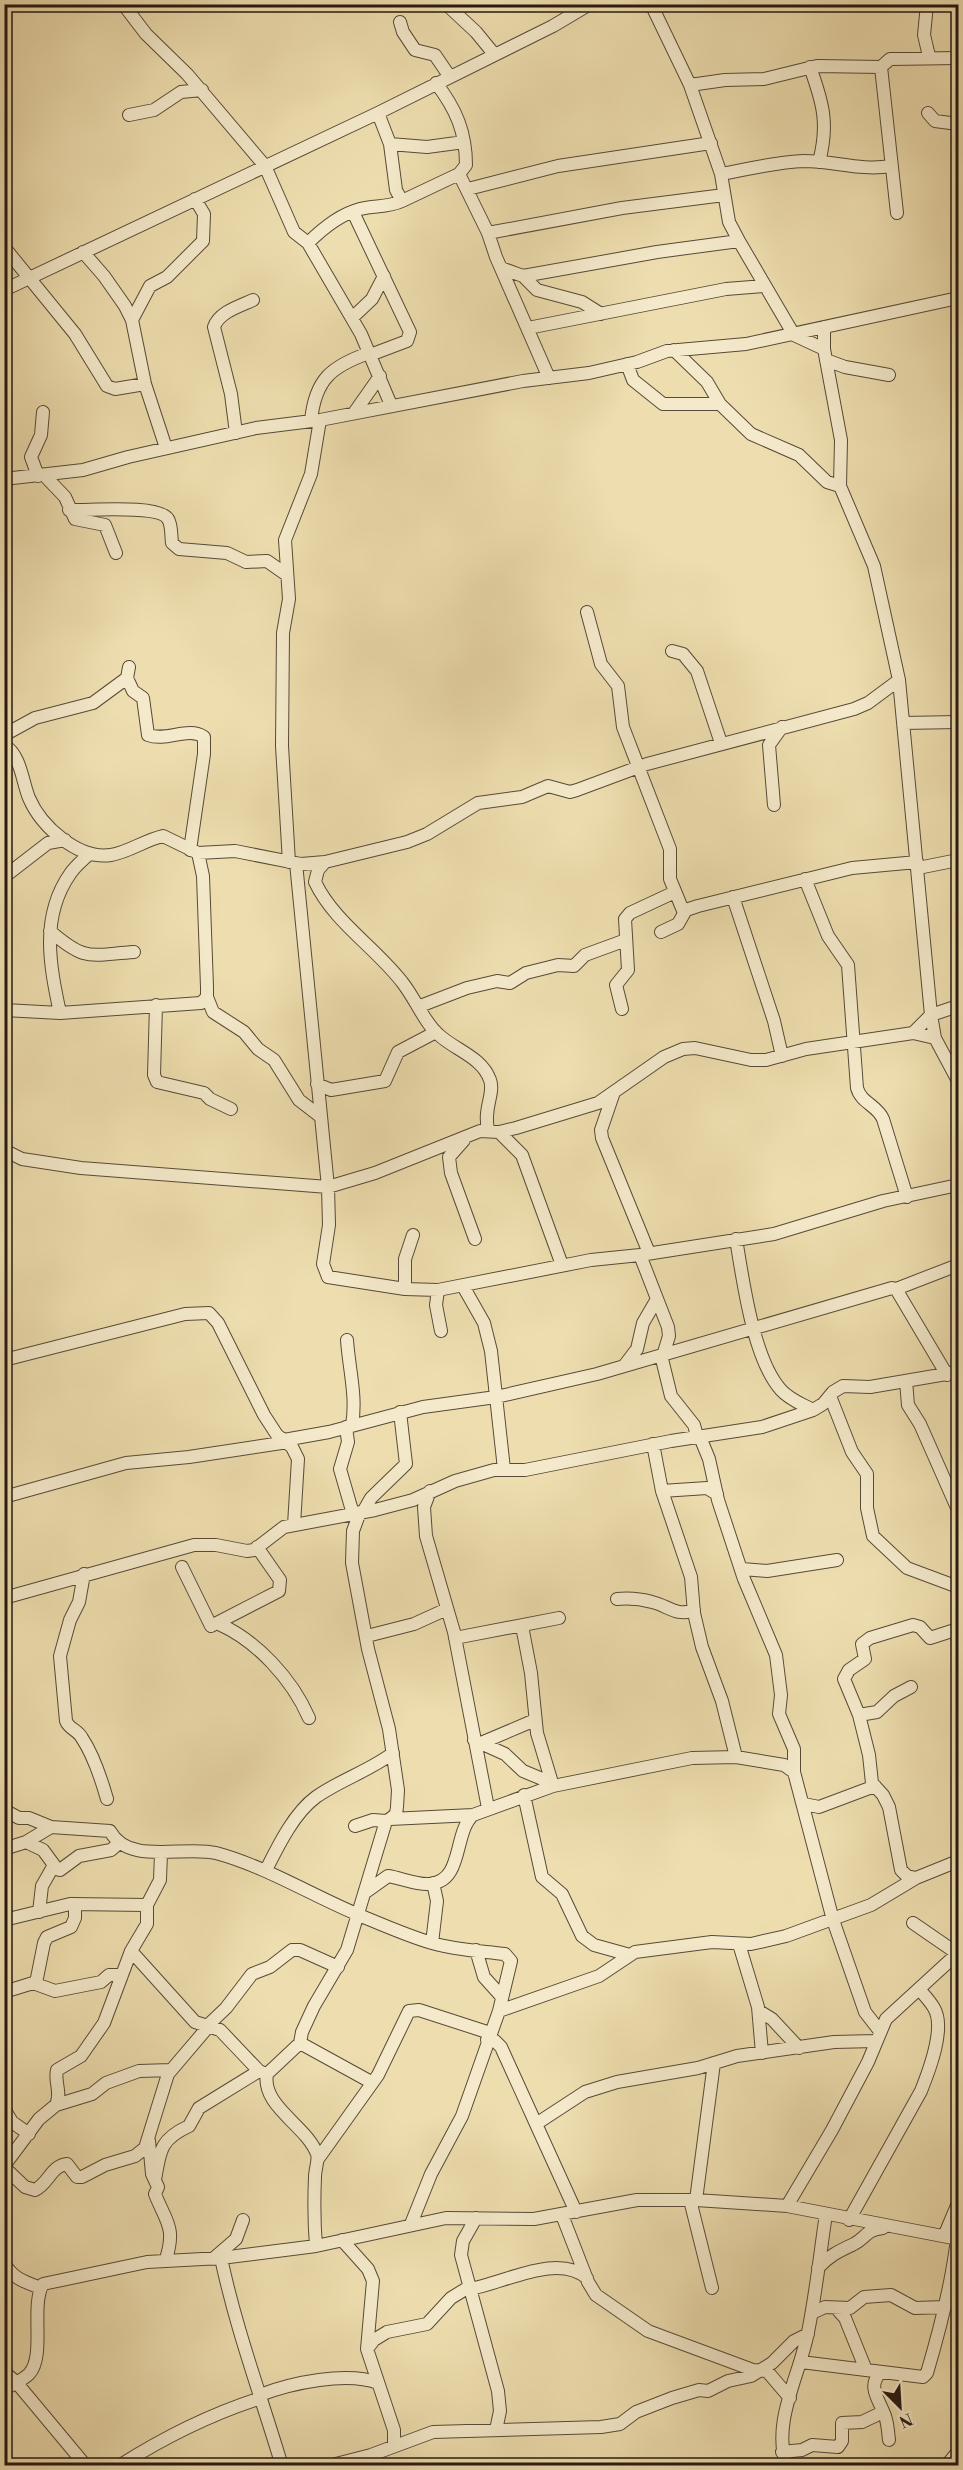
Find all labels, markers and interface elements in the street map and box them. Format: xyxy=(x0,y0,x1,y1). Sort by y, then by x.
north arrow xyxy=(870,2377,930,2437)
text: N xyxy=(896,2408,916,2432)

